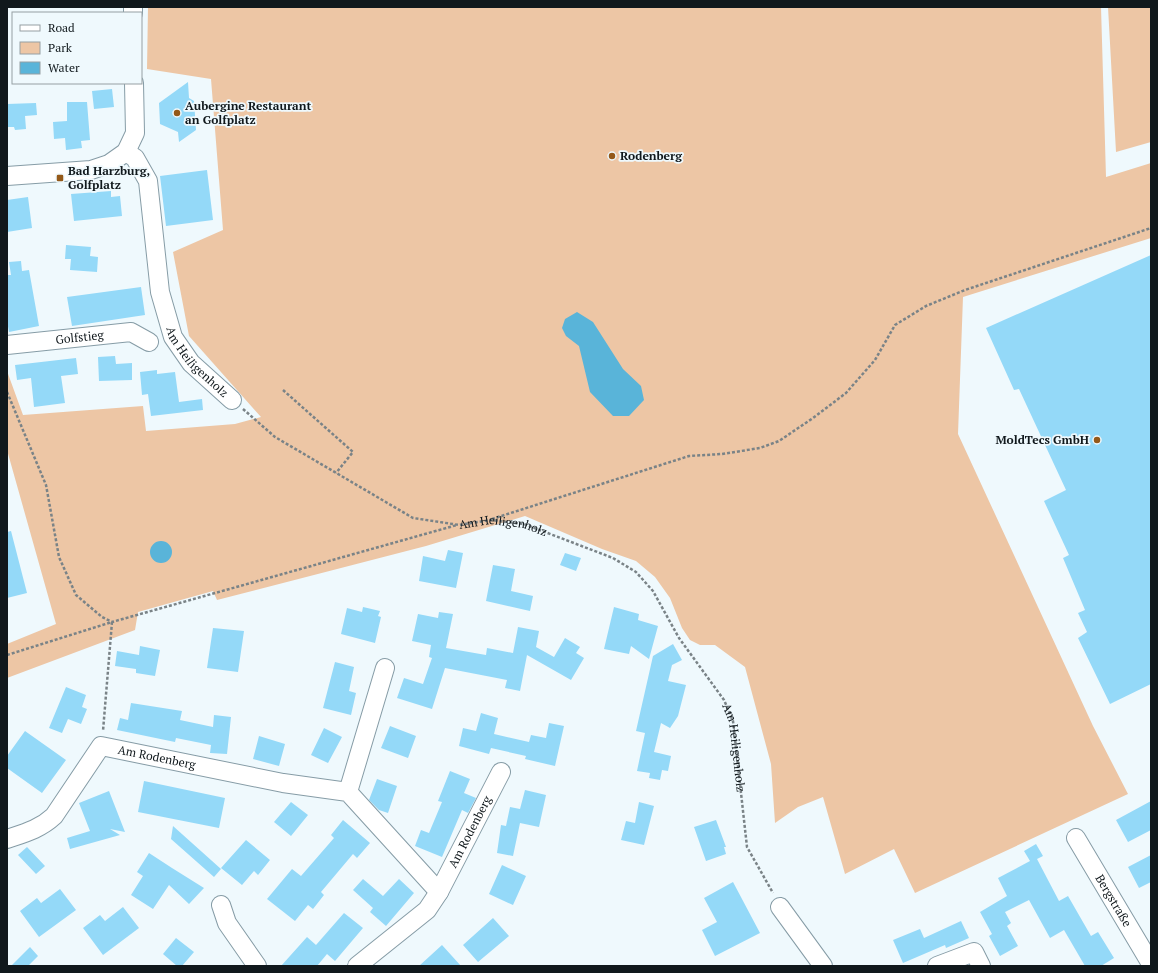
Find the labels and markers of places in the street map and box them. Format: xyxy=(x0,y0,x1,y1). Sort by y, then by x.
place label: Aubergine Restaurant an Golfplatz xyxy=(185,98,312,127)
marker: Aubergine Restaurant an Golfplatz xyxy=(172,108,182,118)
place label: Rodenberg xyxy=(620,148,682,163)
marker: Rodenberg xyxy=(607,151,617,161)
place label: Bad Harzburg, Golfplatz xyxy=(68,163,150,192)
marker: Bad Harzburg, Golfplatz xyxy=(55,173,65,183)
place label: MoldTecs GmbH xyxy=(995,432,1089,447)
marker: MoldTecs GmbH xyxy=(1092,435,1102,445)

